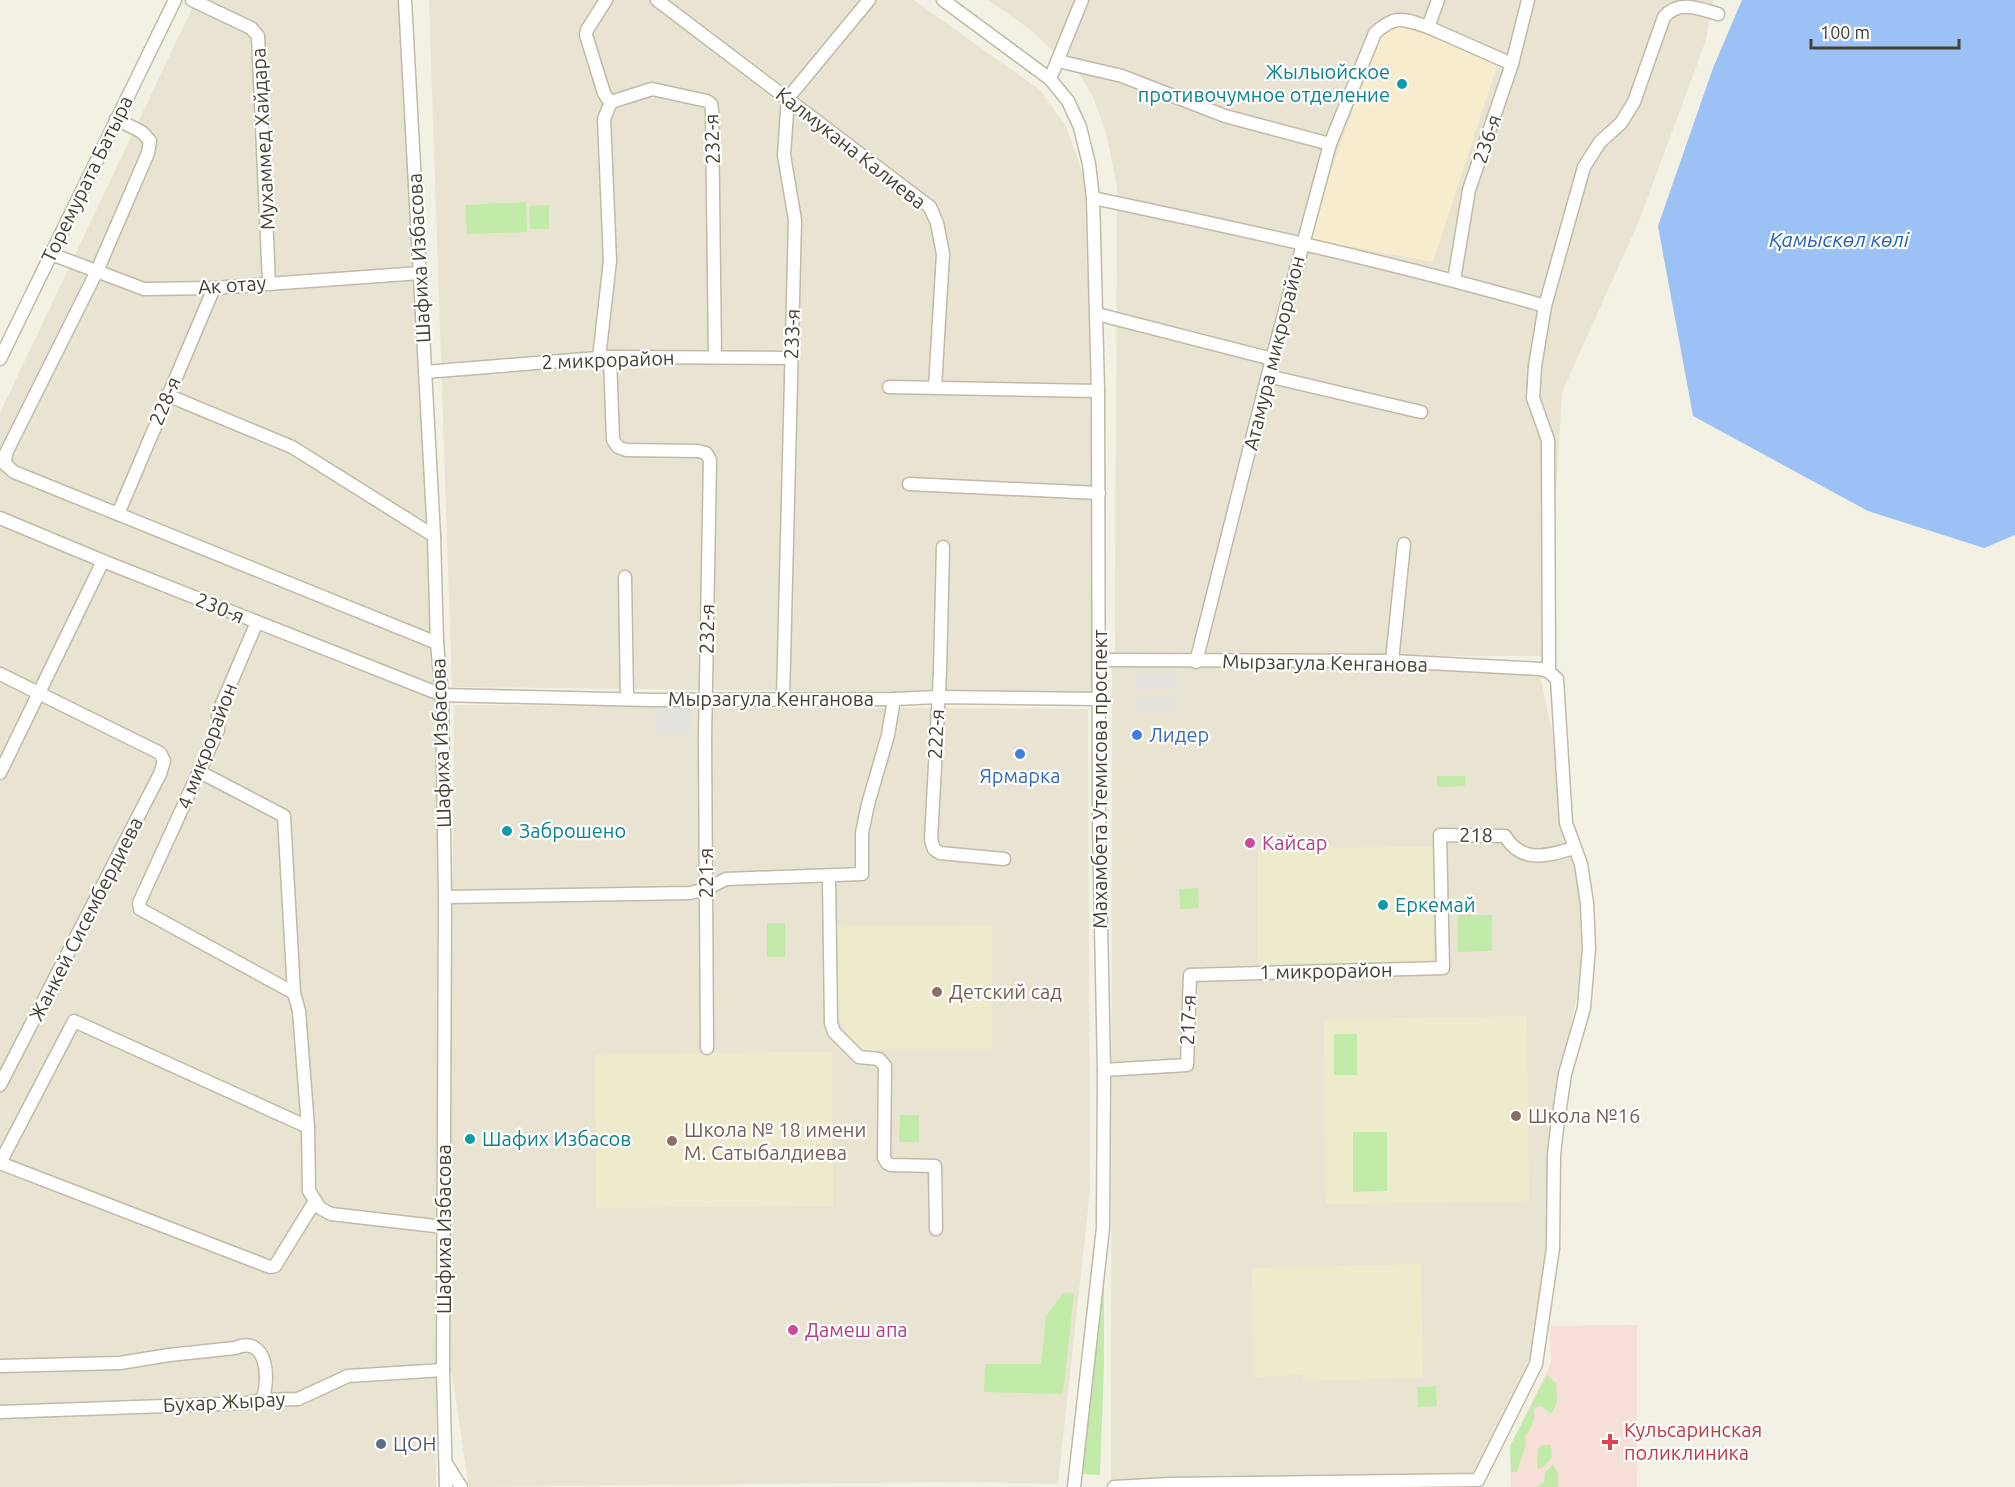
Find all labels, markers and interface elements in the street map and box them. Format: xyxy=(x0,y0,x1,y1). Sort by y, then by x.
scale bar xyxy=(1811,12,1960,50)
text: 100 m xyxy=(1820,22,1870,42)
street label: Мухаммед Хайдара xyxy=(246,47,279,231)
place label: Жылыойское противочумное отделение xyxy=(1138,60,1390,106)
marker: Жылыойское противочумное отделение xyxy=(1395,77,1409,91)
street label: Калмукана Калиева xyxy=(772,82,931,213)
street label: Торемурата Батыра xyxy=(36,92,137,266)
street label: 236-я xyxy=(1467,111,1506,166)
street label: 232-я xyxy=(699,113,724,165)
street label: Шафиха Избасова xyxy=(403,173,434,343)
water label: Қамыскөл көлі xyxy=(1769,227,1910,251)
street label: Атамура микрорайон xyxy=(1238,253,1309,453)
street label: Ак отау xyxy=(197,271,267,298)
street label: 233-я xyxy=(779,308,804,360)
street label: 2 микрорайон xyxy=(541,346,675,373)
street label: 228-я xyxy=(144,373,185,428)
street label: 230-я xyxy=(193,587,248,628)
street label: 232-я xyxy=(695,604,718,654)
street label: Махамбета Утемисова проспект xyxy=(1088,629,1111,929)
street label: Мырзагула Кенганова xyxy=(1222,649,1428,676)
street label: Шафиха Избасова xyxy=(426,658,455,828)
street label: 4 микрорайон xyxy=(172,680,241,812)
street label: Мырзагула Кенганова xyxy=(668,687,874,710)
street label: 222-я xyxy=(923,708,948,760)
place label: Лидер xyxy=(1149,723,1209,746)
marker: Лидер xyxy=(1130,728,1144,742)
marker: Ярмарка xyxy=(1013,747,1027,761)
place label: Ярмарка xyxy=(979,764,1061,787)
street label: Жанкей Сисембердиева xyxy=(24,813,147,1025)
place label: Заброшено xyxy=(519,819,626,842)
street label: 218 xyxy=(1459,823,1493,846)
marker: Заброшено xyxy=(500,824,514,838)
place label: Кайсар xyxy=(1262,831,1328,854)
marker: Кайсар xyxy=(1243,836,1257,850)
street label: 221-я xyxy=(694,848,717,898)
place label: Еркемай xyxy=(1395,893,1476,916)
marker: Еркемай xyxy=(1376,898,1390,912)
street label: 1 микрорайон xyxy=(1259,958,1393,983)
place label: Детский сад xyxy=(949,980,1062,1003)
marker: Детский сад xyxy=(930,985,944,999)
street label: 217-я xyxy=(1175,994,1200,1046)
place label: Школа №16 xyxy=(1528,1104,1640,1127)
marker: Школа №16 xyxy=(1509,1109,1523,1123)
place label: Школа № 18 имени М. Сатыбалдиева xyxy=(684,1118,866,1164)
place label: Шафих Избасов xyxy=(482,1127,631,1150)
marker: Шафих Избасов xyxy=(463,1132,477,1146)
marker: Школа № 18 имени М. Сатыбалдиева xyxy=(665,1134,679,1148)
street label: Шафиха Избасова xyxy=(432,1144,455,1314)
place label: Дамеш апа xyxy=(805,1318,908,1341)
marker: Дамеш апа xyxy=(786,1323,800,1337)
street label: Бухар Жырау xyxy=(162,1387,286,1416)
place label: Кульсаринская поликлиника xyxy=(1624,1418,1762,1464)
place label: ЦОН xyxy=(393,1432,436,1455)
marker: Кульсаринская поликлиника xyxy=(1601,1433,1619,1451)
marker: ЦОН xyxy=(374,1437,388,1451)

